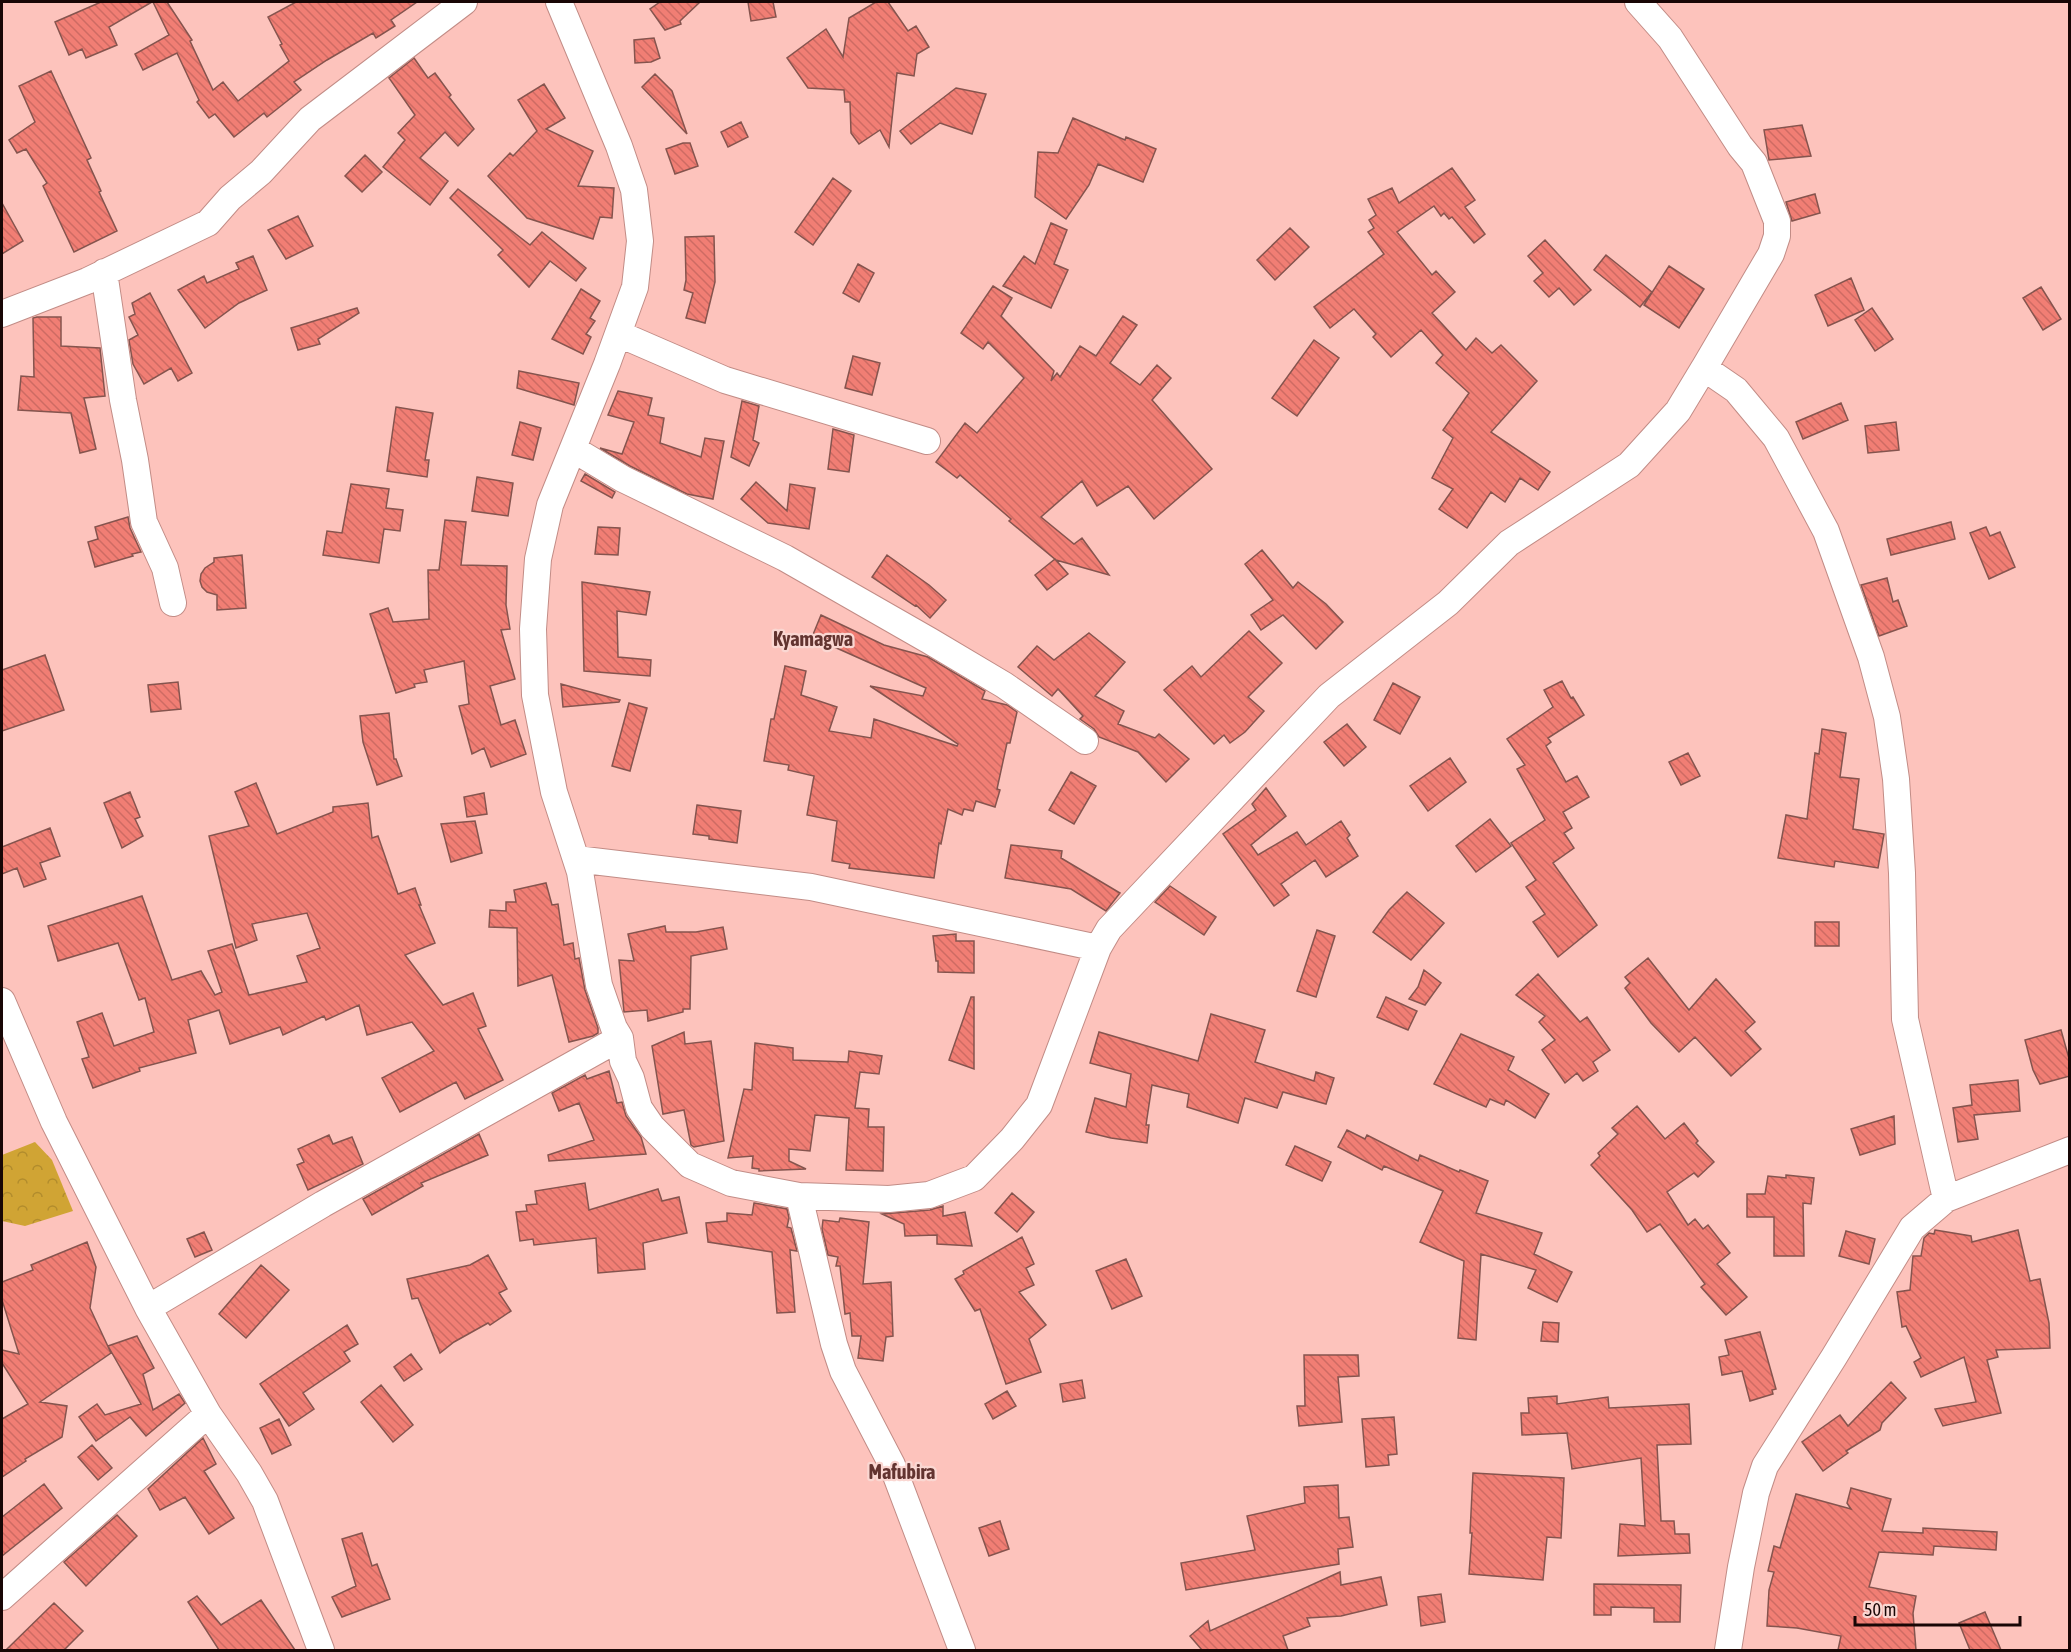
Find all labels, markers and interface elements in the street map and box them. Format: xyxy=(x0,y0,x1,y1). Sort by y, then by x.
district label: Kyamagwa xyxy=(773,627,853,650)
district label: Mafubira xyxy=(869,1460,935,1483)
scale bar xyxy=(1855,1589,2020,1627)
text: 50 m xyxy=(1864,1599,1896,1620)

